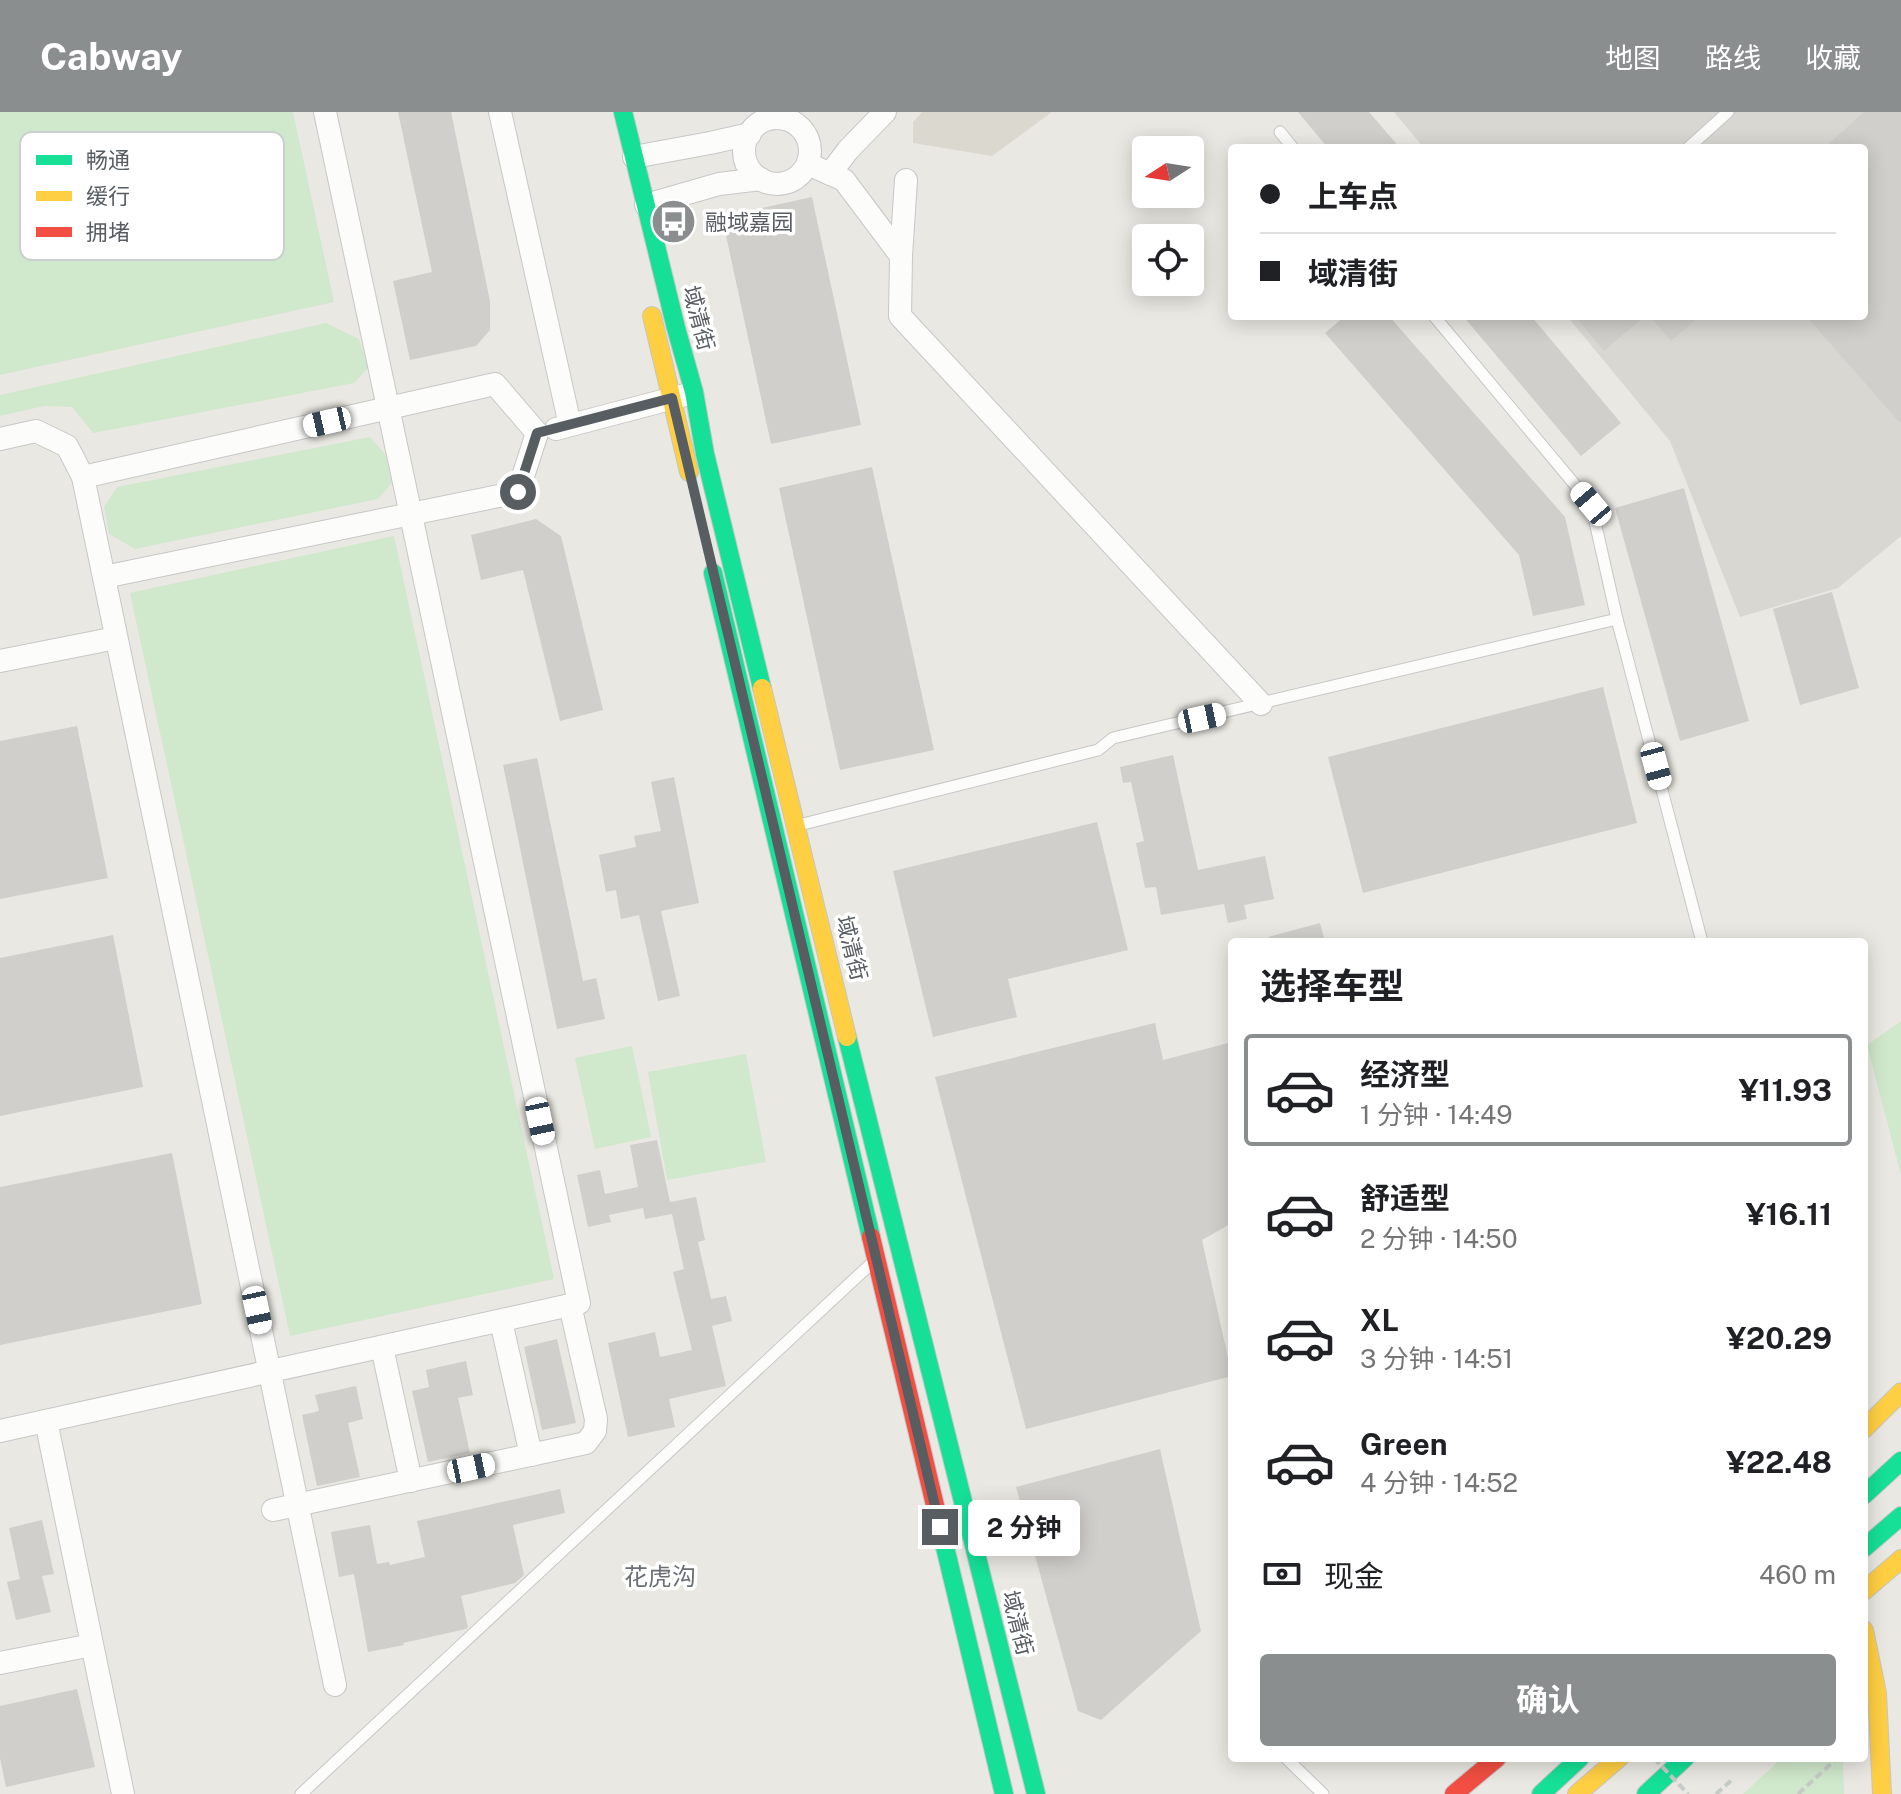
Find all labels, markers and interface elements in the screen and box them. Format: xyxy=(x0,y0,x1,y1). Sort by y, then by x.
text: Cabway xyxy=(40,34,182,79)
text: 地图 xyxy=(1605,41,1661,74)
text: 路线 xyxy=(1705,41,1761,74)
text: 收藏 xyxy=(1805,41,1861,74)
legend xyxy=(20,132,284,260)
north arrow xyxy=(1132,136,1204,208)
map controls xyxy=(1132,136,1204,296)
text: 畅通 xyxy=(86,147,130,173)
text: 上车点 xyxy=(1308,178,1398,214)
text: 缓行 xyxy=(86,183,130,209)
bus stop icon: 融域嘉园 xyxy=(650,198,698,246)
place label: 融域嘉园 xyxy=(705,209,793,235)
text: 拥堵 xyxy=(86,219,130,245)
button: locate xyxy=(1132,224,1204,296)
text: 域清街 xyxy=(1308,255,1398,291)
street label: 域清街 xyxy=(678,283,720,353)
car xyxy=(301,405,353,439)
route start xyxy=(500,474,536,510)
car xyxy=(1566,478,1616,530)
car xyxy=(1176,701,1228,735)
car xyxy=(1638,740,1674,792)
street label: 域清街 xyxy=(831,913,873,983)
text: 选择车型 xyxy=(1260,965,1404,1007)
icon: car xyxy=(1264,1054,1336,1126)
text: 经济型 xyxy=(1360,1056,1450,1092)
text: ¥11.93 xyxy=(1739,1072,1832,1108)
car xyxy=(523,1095,557,1147)
text: 1 分钟 · 14:49 xyxy=(1360,1099,1513,1130)
icon: car xyxy=(1264,1178,1336,1250)
text: 舒适型 xyxy=(1360,1180,1450,1216)
text: ¥16.11 xyxy=(1746,1196,1832,1232)
text: 2 分钟 · 14:50 xyxy=(1360,1223,1518,1254)
car xyxy=(240,1284,274,1336)
icon: car xyxy=(1264,1302,1336,1374)
text: XL xyxy=(1360,1302,1399,1338)
text: ¥20.29 xyxy=(1726,1320,1832,1356)
text: 3 分钟 · 14:51 xyxy=(1360,1343,1513,1374)
icon: car xyxy=(1264,1426,1336,1498)
text: Green xyxy=(1360,1426,1447,1462)
text: ¥22.48 xyxy=(1726,1444,1832,1480)
car xyxy=(445,1451,497,1485)
text: 4 分钟 · 14:52 xyxy=(1360,1467,1518,1498)
callout: 2 分钟 xyxy=(968,1499,1080,1555)
route end xyxy=(922,1509,958,1545)
text: 2 分钟 xyxy=(987,1512,1061,1543)
icon: cash xyxy=(1260,1552,1304,1596)
text: 现金 xyxy=(1324,1558,1384,1594)
text: 460 m xyxy=(1759,1559,1836,1590)
district label: 花虎沟 xyxy=(624,1562,696,1590)
street label: 域清街 xyxy=(997,1588,1039,1658)
button: 确认 xyxy=(1260,1654,1836,1746)

